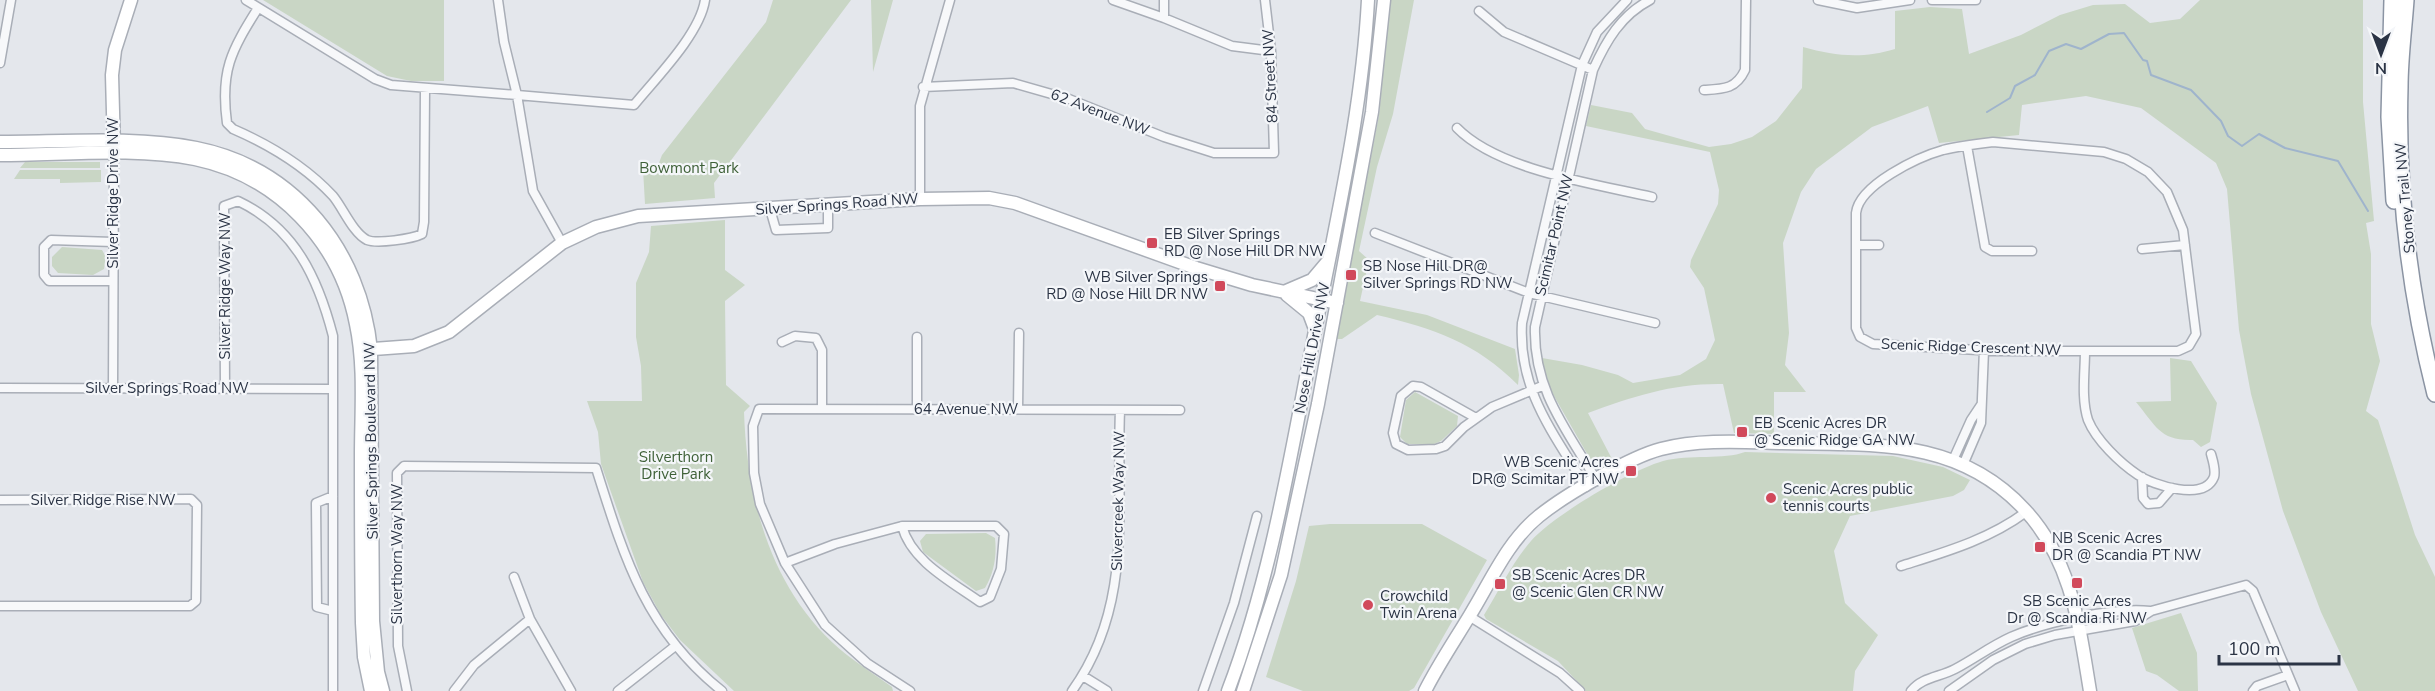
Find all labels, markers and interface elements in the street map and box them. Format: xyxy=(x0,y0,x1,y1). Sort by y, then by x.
north arrow xyxy=(2351,24,2411,84)
street label: 84 Street NW xyxy=(1258,28,1282,124)
text: N xyxy=(2375,57,2387,79)
street label: 62 Avenue NW xyxy=(1048,84,1153,140)
street label: Silver Ridge Drive NW xyxy=(103,117,123,269)
street label: Stoney Trail NW xyxy=(2390,141,2420,254)
park label: Bowmont Park xyxy=(639,158,739,178)
street label: Scimitar Point NW xyxy=(1530,172,1578,298)
street label: Silver Springs Road NW xyxy=(755,188,920,220)
street label: Silver Ridge Way NW xyxy=(215,212,235,360)
place label: EB Silver Springs RD @ Nose Hill DR NW xyxy=(1164,224,1326,261)
marker: EB Silver Springs RD @ Nose Hill DR NW xyxy=(1145,236,1159,250)
place label: SB Nose Hill DR@ Silver Springs RD NW xyxy=(1363,256,1513,293)
place label: WB Silver Springs RD @ Nose Hill DR NW xyxy=(1046,267,1208,304)
marker: SB Nose Hill DR@ Silver Springs RD NW xyxy=(1344,268,1358,282)
marker: WB Silver Springs RD @ Nose Hill DR NW xyxy=(1213,279,1227,293)
street label: Nose Hill Drive NW xyxy=(1289,280,1335,415)
street label: Scenic Ridge Crescent NW xyxy=(1881,334,2062,360)
street label: Silver Springs Boulevard NW xyxy=(359,342,383,540)
street label: Silver Springs Road NW xyxy=(85,378,249,398)
street label: 64 Avenue NW xyxy=(914,399,1019,419)
place label: EB Scenic Acres DR @ Scenic Ridge GA NW xyxy=(1754,413,1916,450)
marker: EB Scenic Acres DR @ Scenic Ridge GA NW xyxy=(1735,425,1749,439)
street label: Silvercreek Way NW xyxy=(1107,430,1129,571)
park label: Silverthorn Drive Park xyxy=(639,447,713,484)
place label: WB Scenic Acres DR@ Scimitar PT NW xyxy=(1472,452,1619,489)
marker: WB Scenic Acres DR@ Scimitar PT NW xyxy=(1624,464,1638,478)
place label: Scenic Acres public tennis courts xyxy=(1783,479,1913,516)
street label: Silverthorn Way NW xyxy=(387,483,407,624)
street label: Silver Ridge Rise NW xyxy=(31,490,176,510)
marker: Scenic Acres public tennis courts xyxy=(1764,491,1778,505)
place label: NB Scenic Acres DR @ Scandia PT NW xyxy=(2052,528,2202,565)
marker: NB Scenic Acres DR @ Scandia PT NW xyxy=(2033,540,2047,554)
place label: SB Scenic Acres DR @ Scenic Glen CR NW xyxy=(1512,565,1665,602)
marker: SB Scenic Acres Dr @ Scandia Ri NW xyxy=(2070,576,2084,590)
marker: SB Scenic Acres DR @ Scenic Glen CR NW xyxy=(1493,577,1507,591)
place label: Crowchild Twin Arena xyxy=(1380,586,1457,623)
place label: SB Scenic Acres Dr @ Scandia Ri NW xyxy=(2007,591,2147,628)
marker: Crowchild Twin Arena xyxy=(1361,598,1375,612)
scale bar xyxy=(2219,628,2339,666)
text: 100 m xyxy=(2228,637,2280,661)

